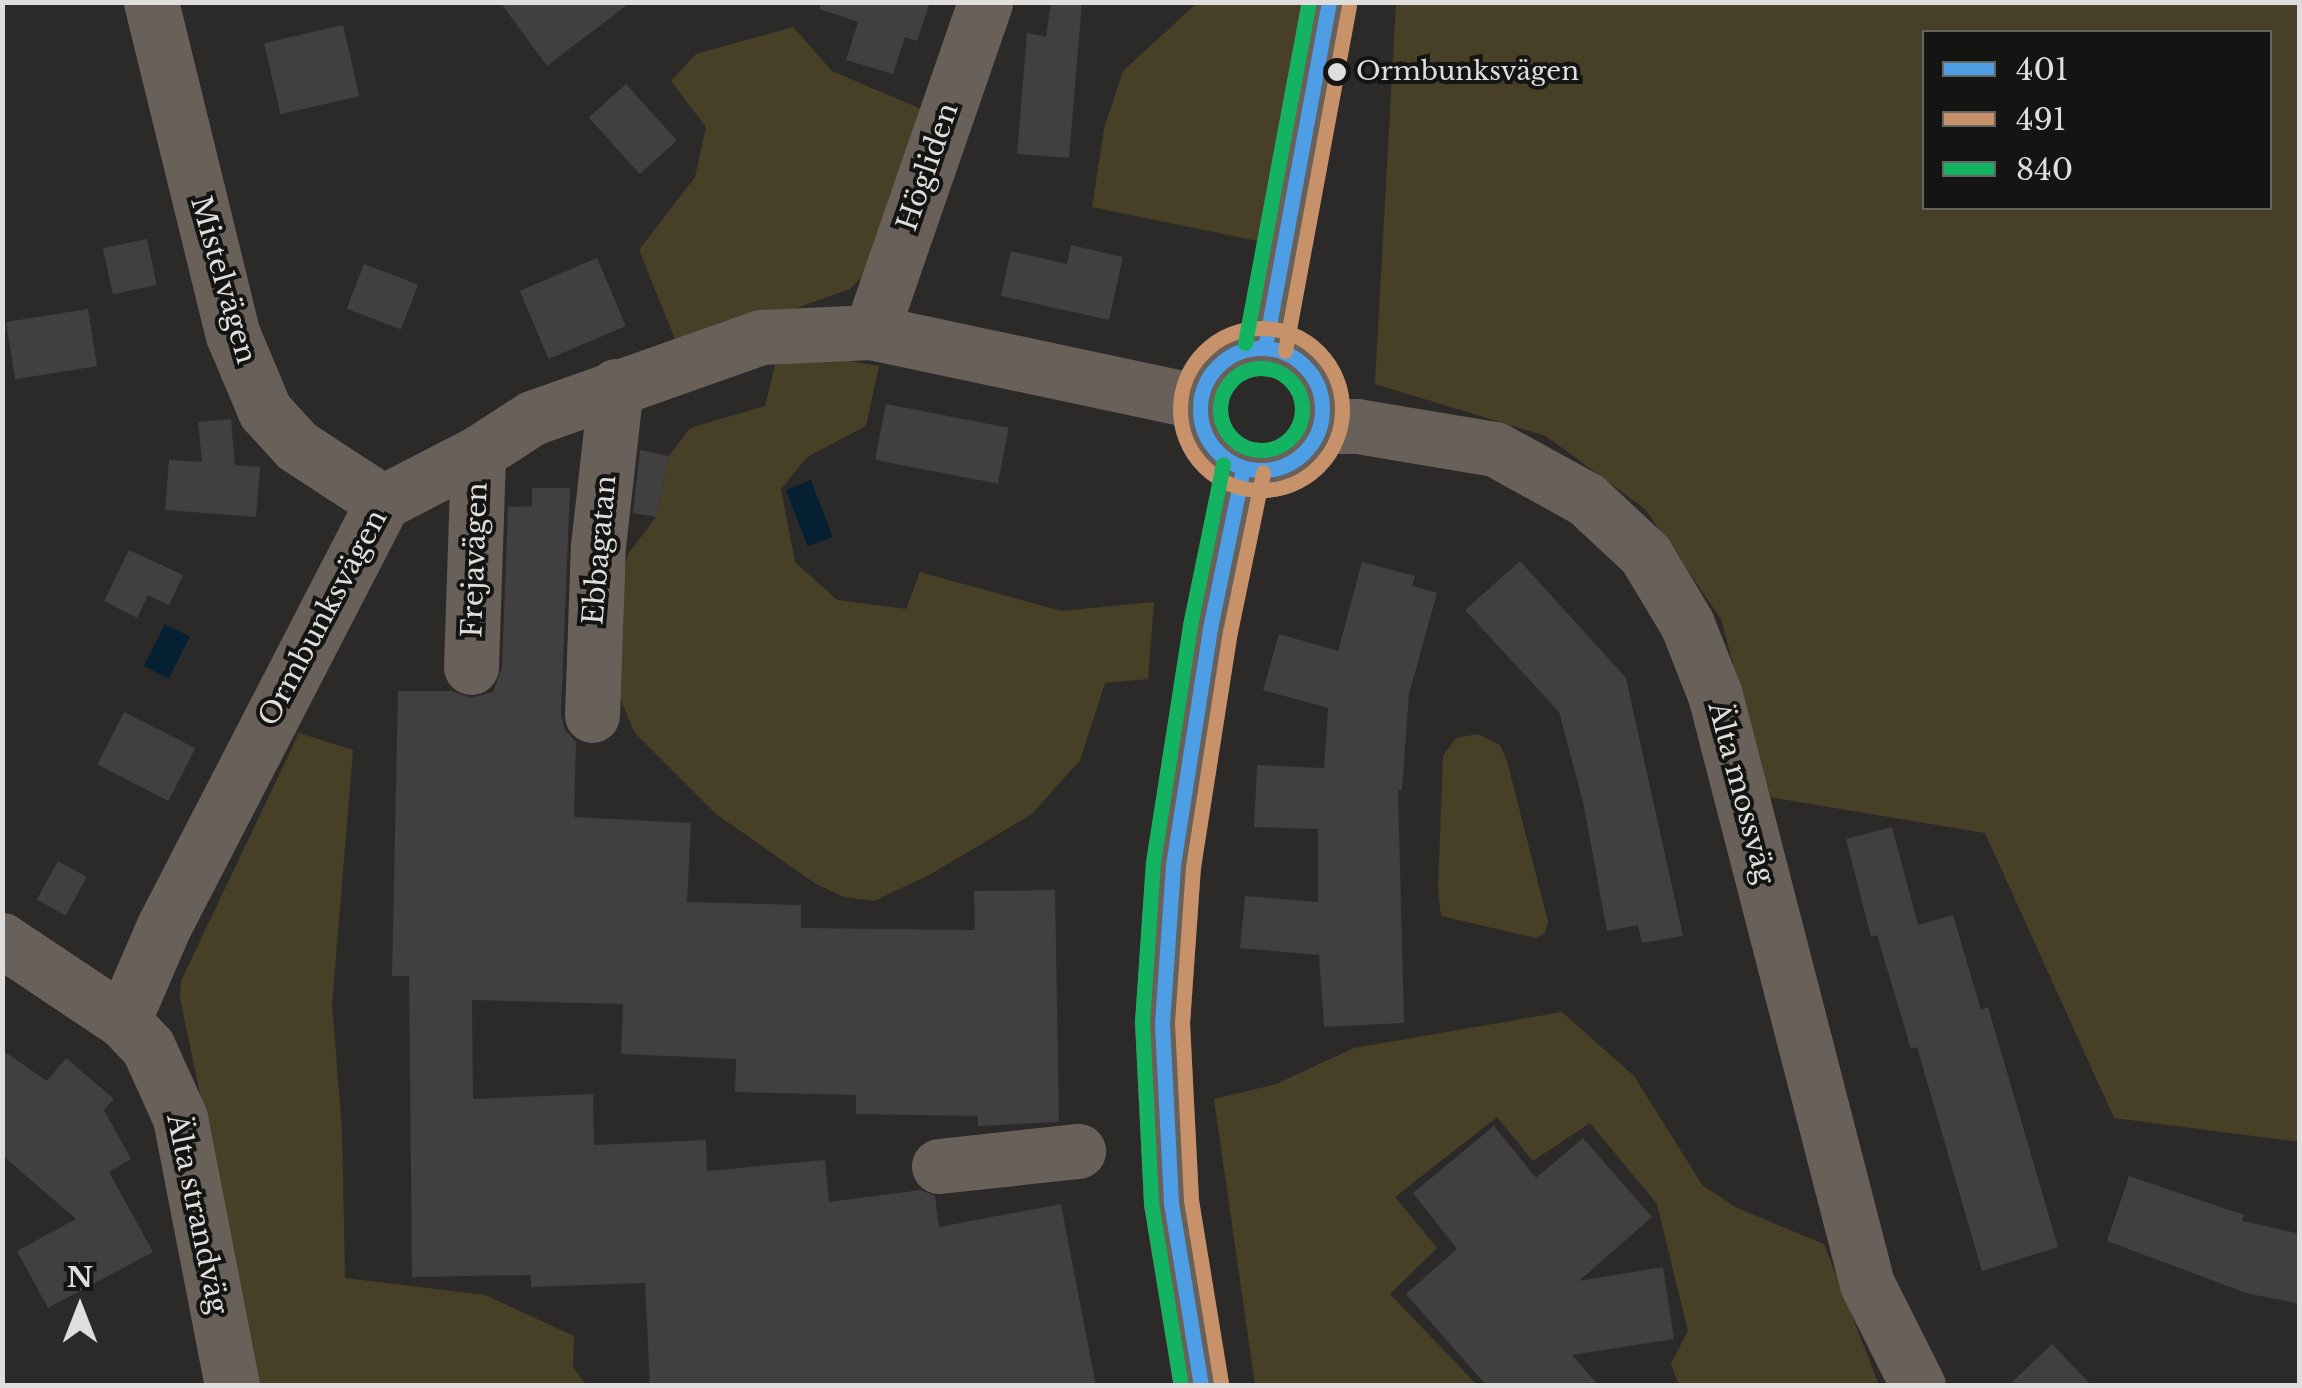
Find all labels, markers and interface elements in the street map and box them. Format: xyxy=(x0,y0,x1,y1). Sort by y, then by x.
legend xyxy=(1922,30,2272,210)
text: 401 xyxy=(2016,51,2068,88)
place label: Ormbunksvägen xyxy=(1356,56,1579,88)
marker: Ormbunksvägen xyxy=(1327,62,1347,82)
street label: Högliden xyxy=(890,99,966,235)
text: 491 xyxy=(2016,101,2066,138)
text: 840 xyxy=(2016,151,2073,188)
street label: Mistelvägen xyxy=(183,192,263,368)
street label: Ebbagatan xyxy=(577,474,623,626)
street label: Frejavägen xyxy=(455,482,495,638)
street label: Ormbunksvägen xyxy=(252,504,394,732)
street label: Älta mossväg xyxy=(1701,698,1781,888)
street label: Älta strandväg xyxy=(159,1111,235,1317)
north arrow xyxy=(30,1258,130,1358)
text: N xyxy=(67,1260,93,1295)

